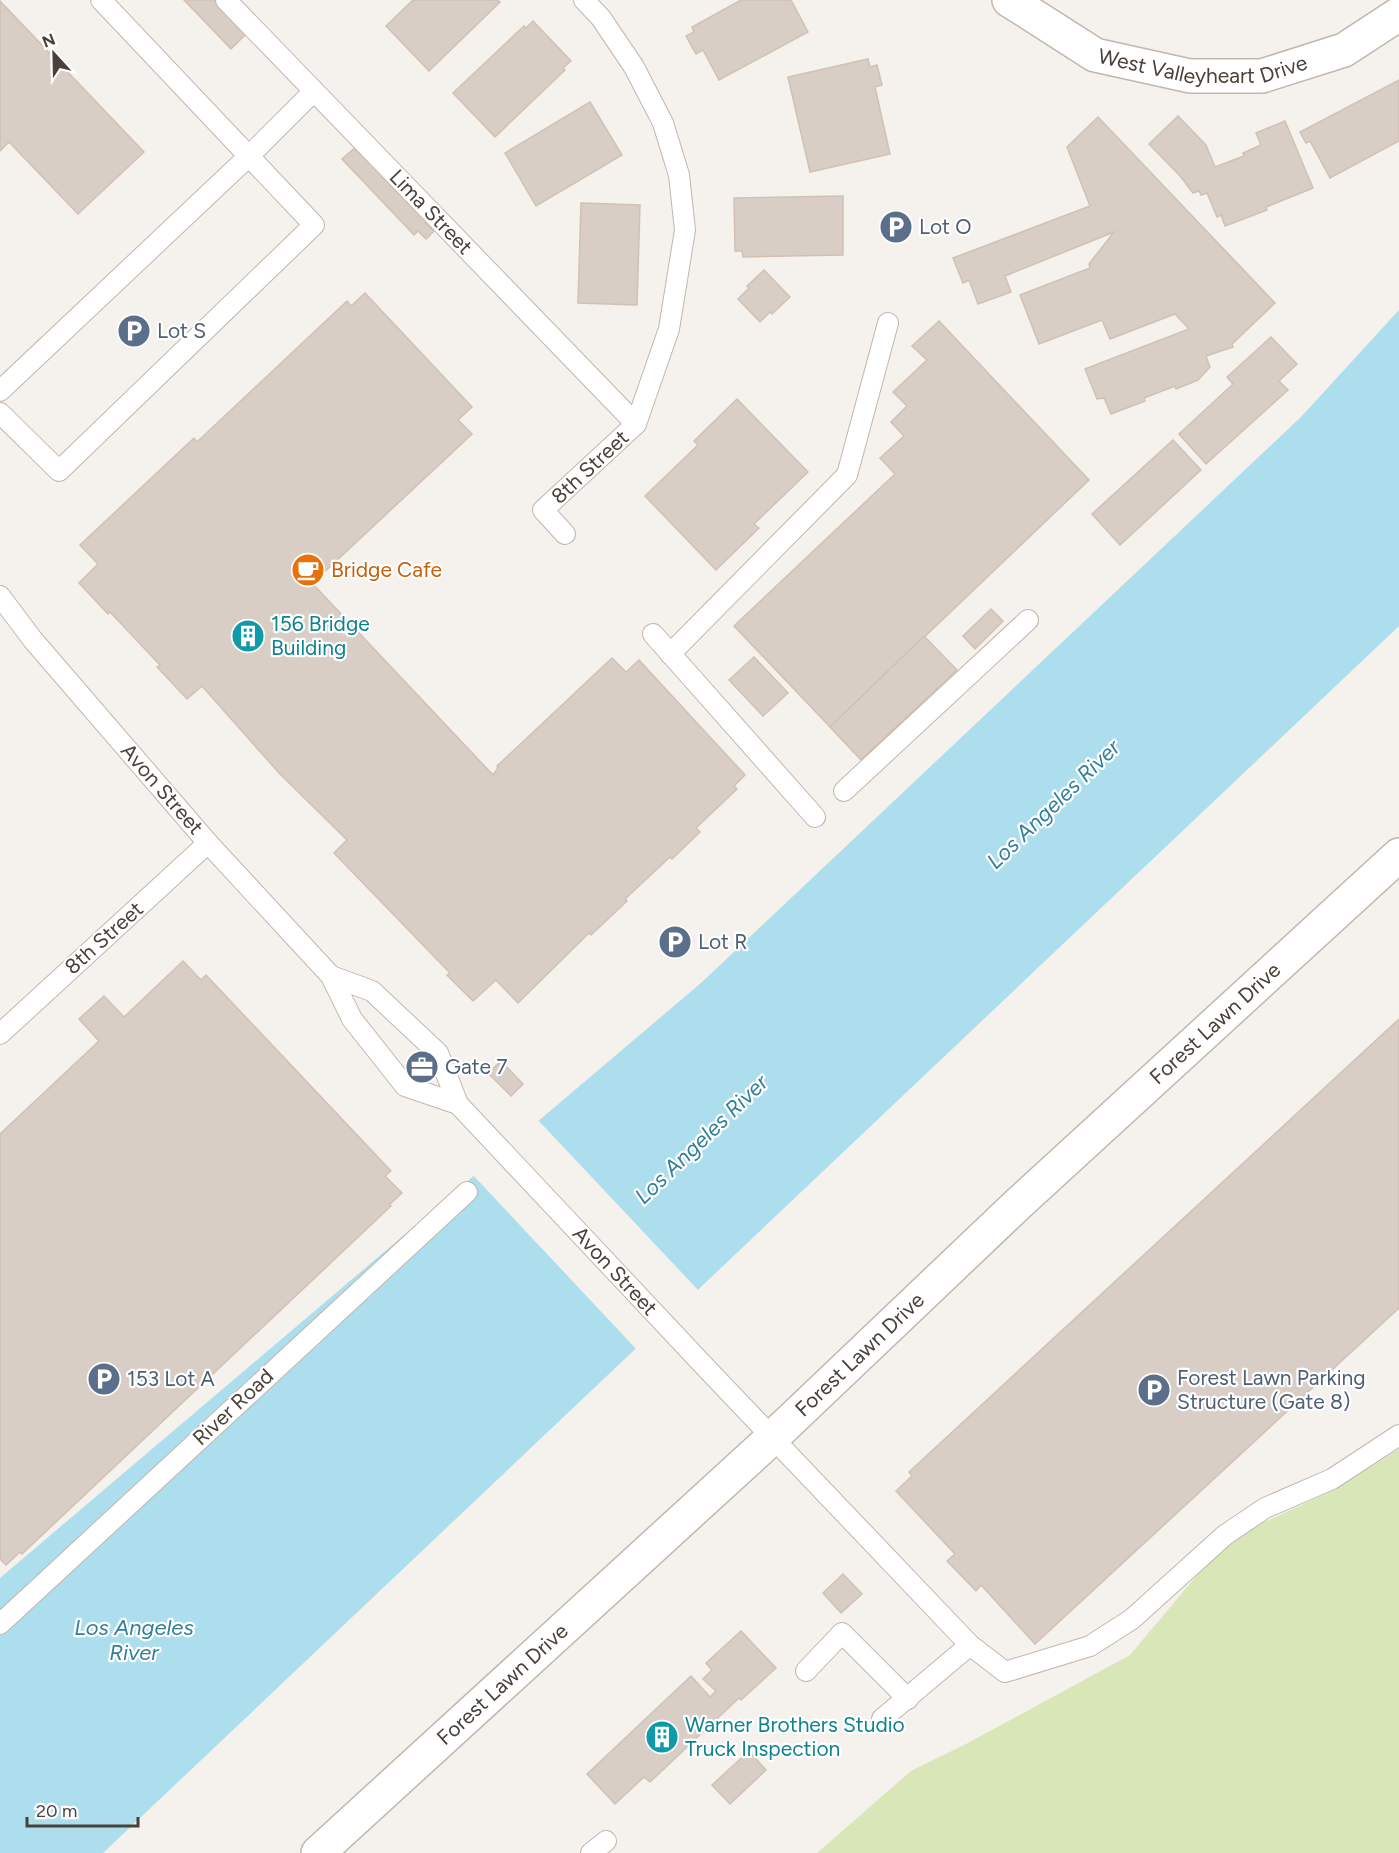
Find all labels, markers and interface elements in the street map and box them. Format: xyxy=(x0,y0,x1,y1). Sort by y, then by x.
north arrow xyxy=(24,24,84,84)
text: N xyxy=(39,29,58,52)
street label: West Valleyheart Drive xyxy=(1096,43,1310,89)
street label: Lima Street xyxy=(385,164,478,259)
parking icon: Lot O xyxy=(878,209,914,245)
place label: Lot O xyxy=(919,214,972,239)
parking icon: Lot S xyxy=(116,313,152,349)
place label: Lot S xyxy=(157,318,206,343)
street label: 8th Street xyxy=(546,425,634,509)
cafe icon: Bridge Cafe xyxy=(290,552,326,588)
place label: Bridge Cafe xyxy=(331,557,442,582)
place label: 156 Bridge Building xyxy=(271,611,370,660)
building icon: 156 Bridge Building xyxy=(230,618,266,654)
water label: Los Angeles River xyxy=(981,733,1127,875)
street label: Avon Street xyxy=(116,738,209,839)
street label: 8th Street xyxy=(59,896,148,979)
parking icon: Lot R xyxy=(657,924,693,960)
place label: Lot R xyxy=(698,929,747,954)
street label: Forest Lawn Drive xyxy=(1144,957,1285,1089)
office icon: Gate 7 xyxy=(404,1049,440,1085)
place label: Gate 7 xyxy=(445,1054,508,1079)
water label: Los Angeles River xyxy=(629,1068,775,1210)
street label: Avon Street xyxy=(568,1221,663,1320)
street label: Forest Lawn Drive xyxy=(790,1287,929,1421)
parking icon: 153 Lot A xyxy=(86,1361,122,1397)
street label: River Road xyxy=(187,1363,278,1450)
place label: Forest Lawn Parking Structure (Gate 8) xyxy=(1177,1365,1366,1414)
place label: 153 Lot A xyxy=(127,1366,215,1391)
parking icon: Forest Lawn Parking Structure (Gate 8) xyxy=(1136,1372,1172,1408)
water label: Los Angeles River xyxy=(74,1614,194,1666)
street label: Forest Lawn Drive xyxy=(432,1618,573,1750)
place label: Warner Brothers Studio Truck Inspection xyxy=(685,1712,905,1761)
building icon: Warner Brothers Studio Truck Inspection xyxy=(644,1719,680,1755)
scale bar xyxy=(27,1790,138,1828)
text: 20 m xyxy=(36,1800,77,1822)

